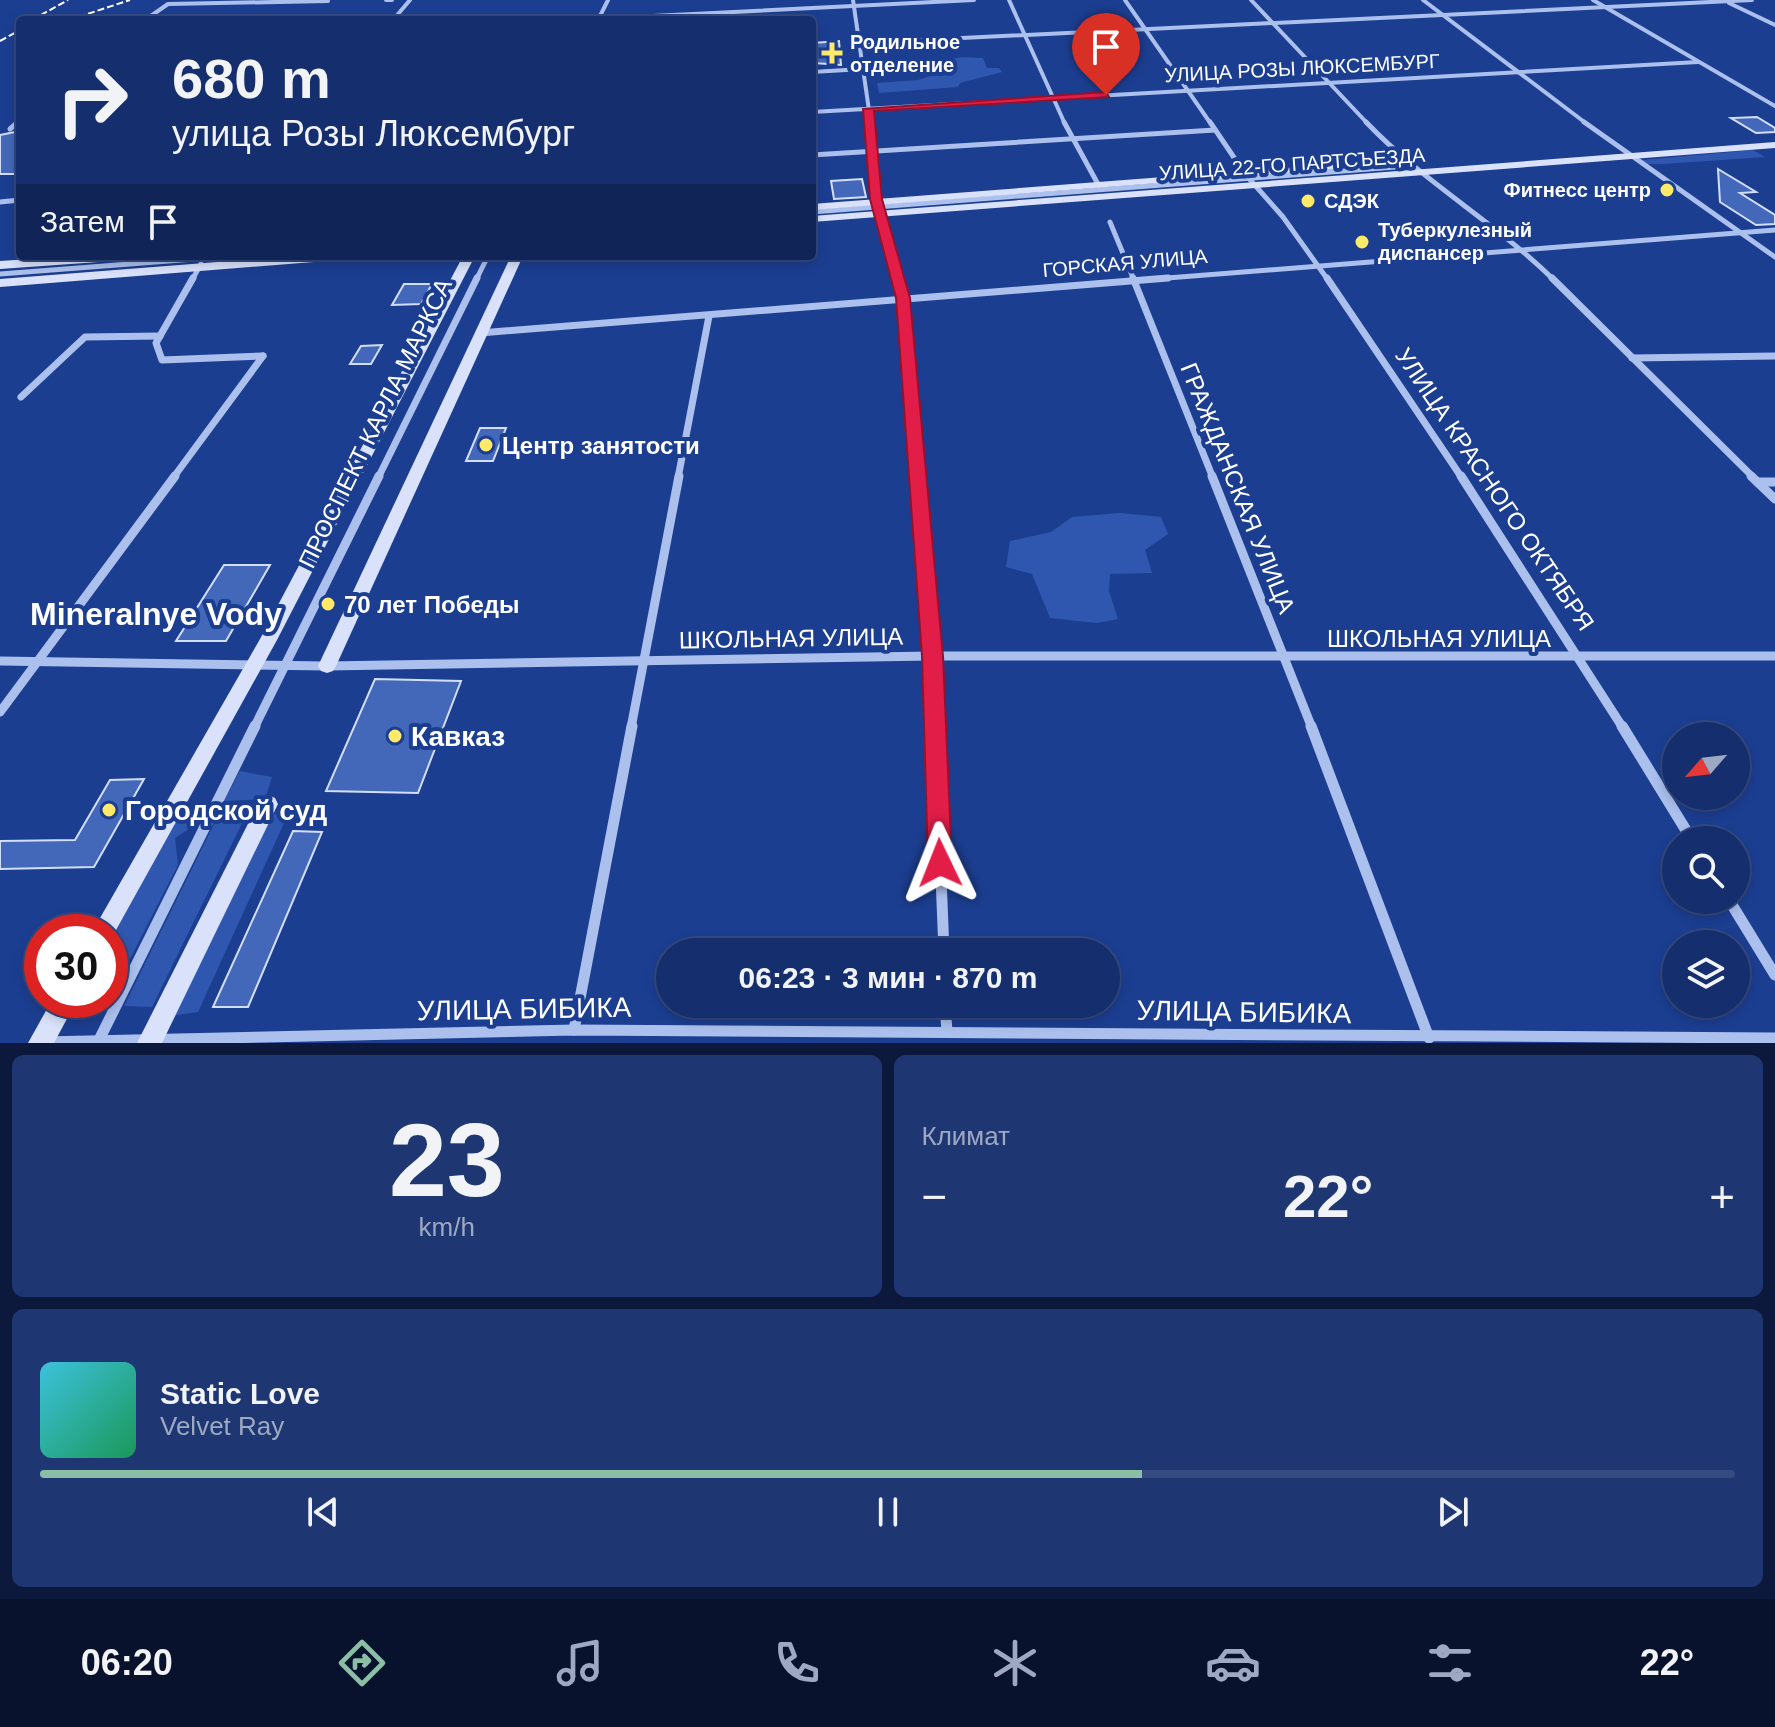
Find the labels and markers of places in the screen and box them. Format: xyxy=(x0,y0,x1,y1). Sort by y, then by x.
pin xyxy=(1072,13,1140,95)
place label: Родильное отделение xyxy=(850,31,960,76)
marker: Родильное отделение xyxy=(821,42,843,64)
place label: Фитнесс центр xyxy=(1504,179,1651,201)
marker: Фитнесс центр xyxy=(1658,181,1676,199)
place label: СДЭК xyxy=(1324,190,1380,212)
marker: СДЭК xyxy=(1299,192,1317,210)
place label: Туберкулезный диспансер xyxy=(1378,219,1532,264)
marker: Туберкулезный диспансер xyxy=(1353,233,1371,251)
place label: Центр занятости xyxy=(502,432,700,459)
marker: Центр занятости xyxy=(477,436,495,454)
place label: 70 лет Победы xyxy=(344,591,520,618)
marker: 70 лет Победы xyxy=(319,595,337,613)
place label: Кавказ xyxy=(411,721,505,752)
marker: Кавказ xyxy=(386,727,404,745)
place label: Городской суд xyxy=(125,795,328,826)
marker: Городской суд xyxy=(100,801,118,819)

